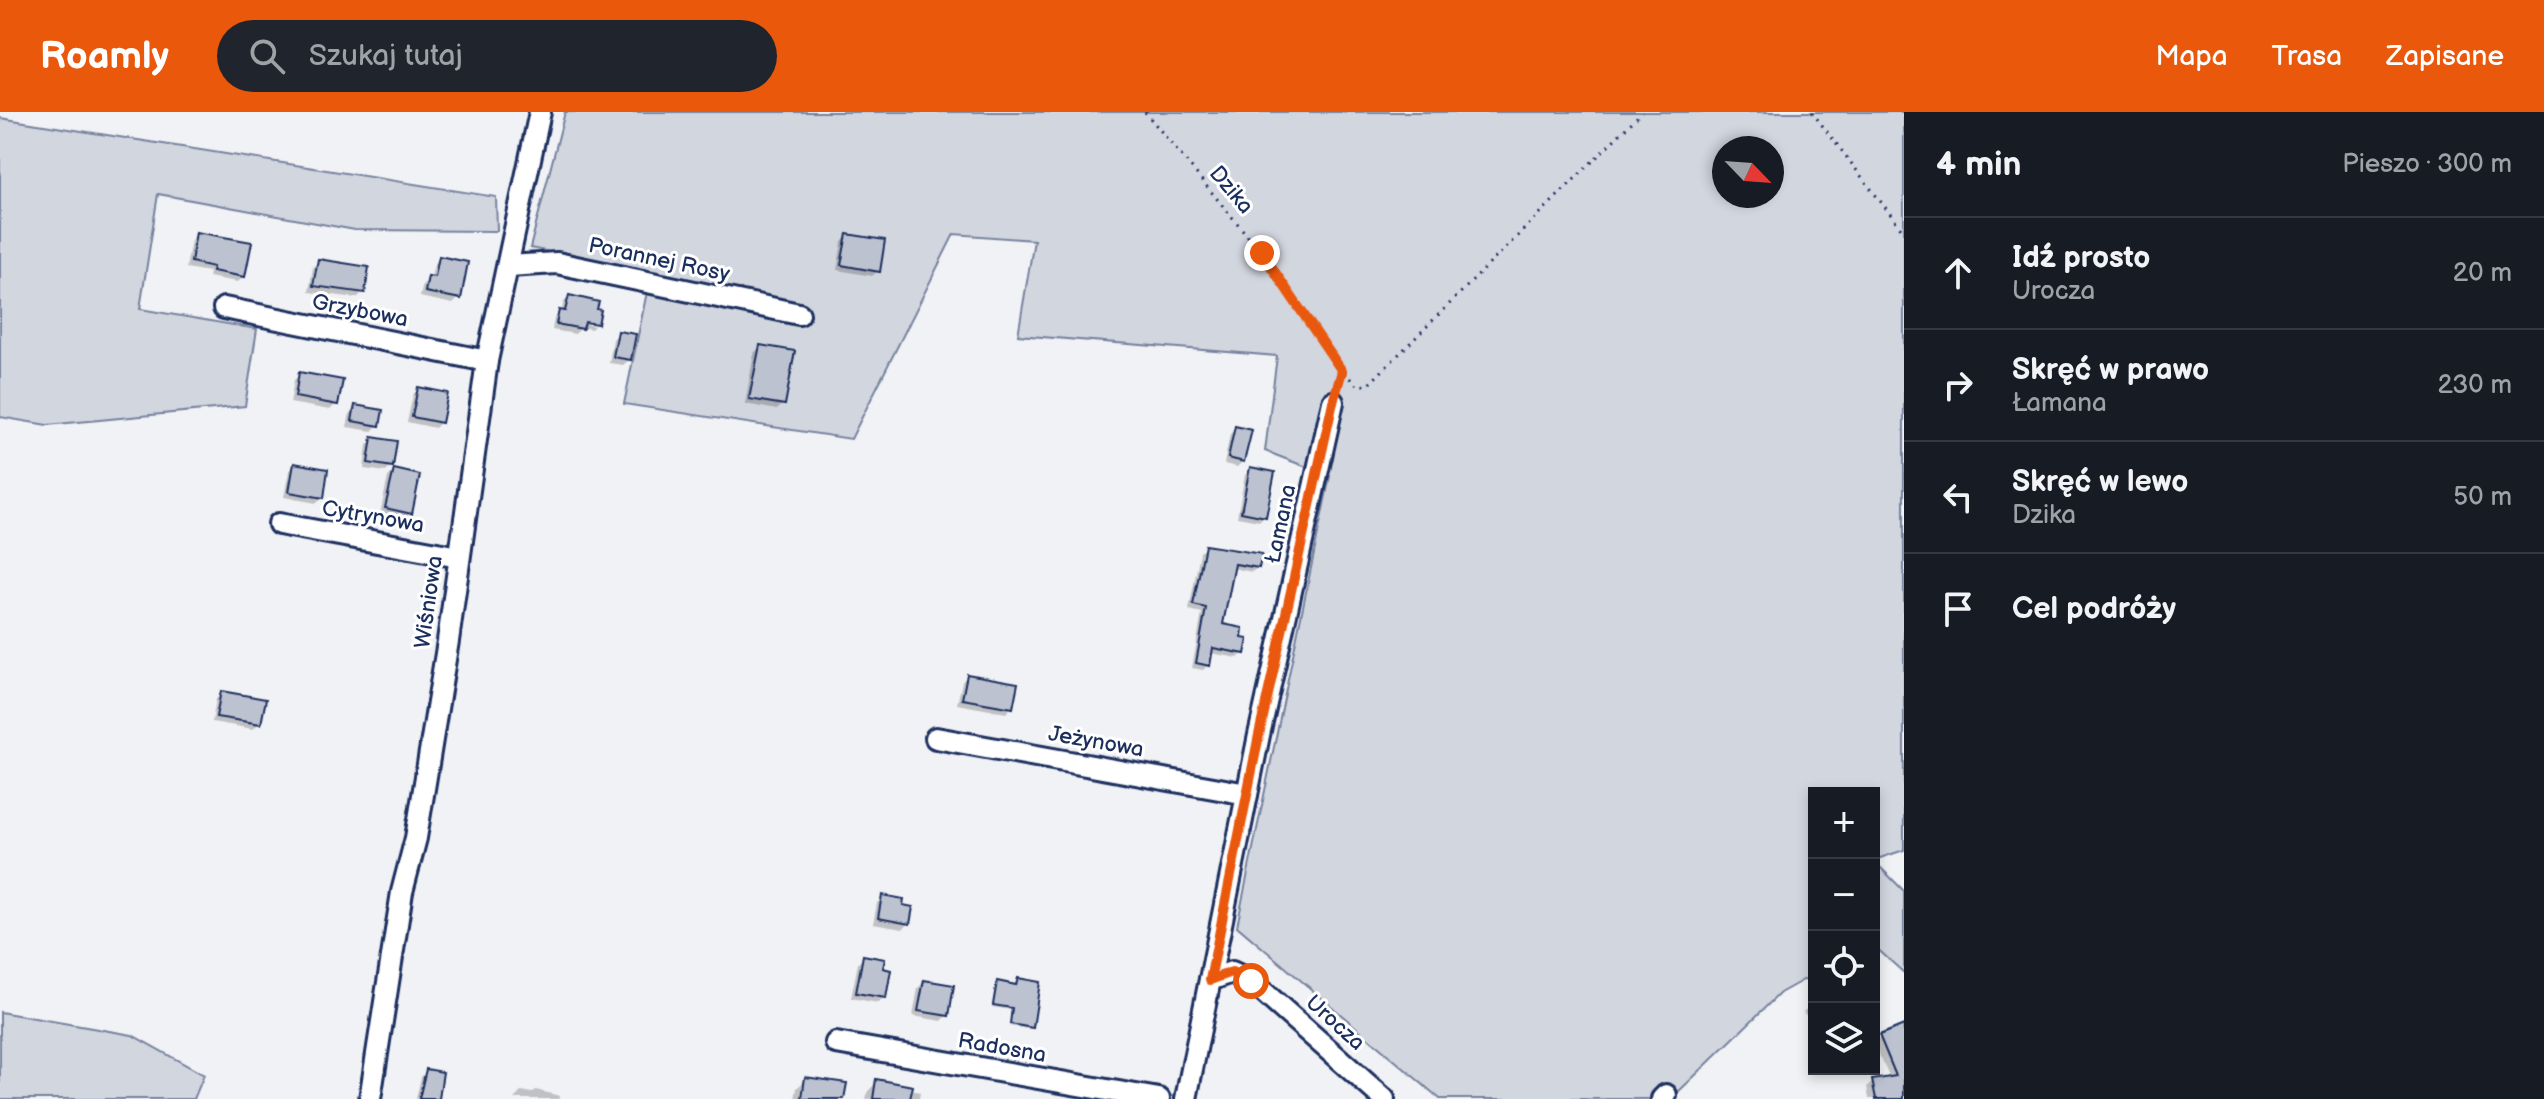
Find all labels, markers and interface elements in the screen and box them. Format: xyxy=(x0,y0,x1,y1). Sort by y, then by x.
search box xyxy=(217,20,777,92)
text: Roamly xyxy=(40,34,169,79)
icon: search xyxy=(245,34,289,78)
text: Szukaj tutaj xyxy=(309,38,463,74)
text: Mapa xyxy=(2155,40,2228,73)
text: Trasa xyxy=(2272,40,2342,73)
text: Zapisane xyxy=(2386,40,2504,73)
north arrow xyxy=(1712,136,1784,208)
text: 4 min xyxy=(1936,144,2022,185)
text: Pieszo · 300 m xyxy=(2342,149,2512,180)
street label: Dzika xyxy=(1203,161,1259,219)
street label: Porannej Rosy xyxy=(586,232,732,288)
route end xyxy=(1244,235,1280,271)
text: Idź prosto xyxy=(2012,240,2150,276)
icon: ahead xyxy=(1936,251,1980,295)
text: 20 m xyxy=(2453,258,2512,289)
text: Urocza xyxy=(2012,276,2095,307)
street label: Grzybowa xyxy=(310,288,410,334)
text: Skręć w prawo xyxy=(2012,352,2209,388)
icon: right xyxy=(1936,363,1980,407)
text: 230 m xyxy=(2437,370,2512,401)
text: Łamana xyxy=(2012,388,2107,419)
text: Skręć w lewo xyxy=(2012,464,2188,500)
icon: left xyxy=(1936,475,1980,519)
street label: Łamana xyxy=(1259,482,1303,566)
text: 50 m xyxy=(2453,482,2512,513)
street label: Cytrynowa xyxy=(320,495,426,539)
text: Dzika xyxy=(2012,500,2076,531)
street label: Wiśniowa xyxy=(409,554,449,650)
icon: arrive xyxy=(1936,587,1980,631)
text: Cel podróży xyxy=(2012,591,2176,627)
street label: Jeżynowa xyxy=(1046,720,1146,764)
map controls xyxy=(1808,787,1880,1075)
button: + xyxy=(1808,787,1880,859)
button: − xyxy=(1808,859,1880,931)
button: locate xyxy=(1808,931,1880,1003)
route start xyxy=(1233,963,1269,999)
street label: Urocza xyxy=(1300,989,1370,1057)
button: layers xyxy=(1808,1003,1880,1075)
street label: Radosna xyxy=(956,1027,1048,1069)

